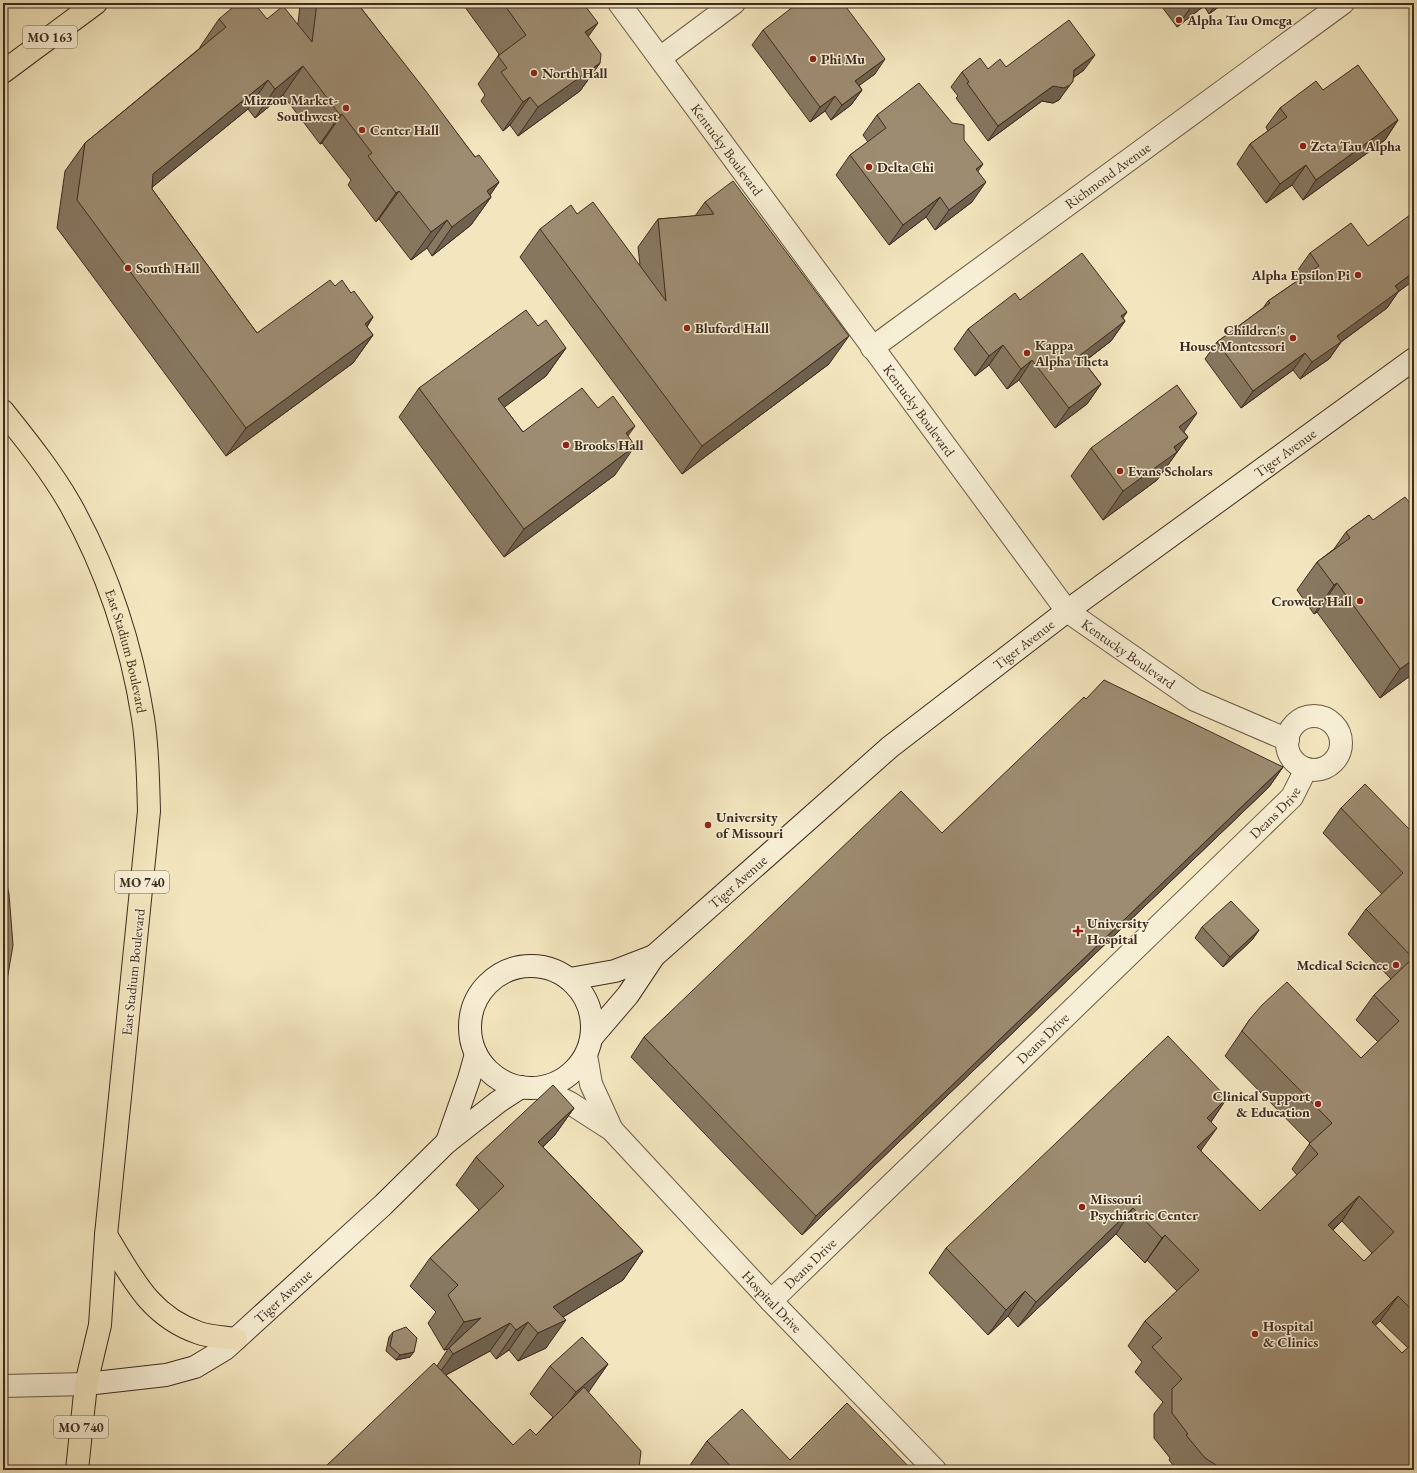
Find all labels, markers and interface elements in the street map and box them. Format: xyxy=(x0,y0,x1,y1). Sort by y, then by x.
place label: Alpha Tau Omega xyxy=(1186,11,1293,29)
marker: Alpha Tau Omega xyxy=(1174,15,1184,25)
road number: MO 163 xyxy=(23,26,77,48)
place label: Phi Mu xyxy=(821,50,865,68)
marker: Phi Mu xyxy=(808,54,818,64)
place label: North Hall xyxy=(542,64,608,82)
marker: North Hall xyxy=(529,68,539,78)
place label: Mizzou Market- Southwest xyxy=(243,91,339,125)
street label: Kentucky Boulevard xyxy=(687,100,767,200)
marker: Mizzou Market- Southwest xyxy=(341,103,351,113)
place label: Center Hall xyxy=(370,121,439,139)
marker: Center Hall xyxy=(357,125,367,135)
place label: Zeta Tau Alpha xyxy=(1311,137,1402,155)
street label: Richmond Avenue xyxy=(1061,138,1154,213)
marker: Zeta Tau Alpha xyxy=(1298,141,1308,151)
place label: Delta Chi xyxy=(877,158,934,176)
marker: Delta Chi xyxy=(864,162,874,172)
place label: South Hall xyxy=(136,259,200,277)
marker: South Hall xyxy=(123,263,133,273)
place label: Alpha Epsilon Pi xyxy=(1251,266,1350,284)
marker: Alpha Epsilon Pi xyxy=(1353,270,1363,280)
place label: Bluford Hall xyxy=(695,319,769,337)
place label: Children's House Montessori xyxy=(1179,321,1285,355)
marker: Bluford Hall xyxy=(682,323,692,333)
marker: Children's House Montessori xyxy=(1288,333,1298,343)
place label: Kappa Alpha Theta xyxy=(1034,336,1109,370)
marker: Kappa Alpha Theta xyxy=(1022,348,1032,358)
street label: Kentucky Boulevard xyxy=(879,361,960,461)
street label: Tiger Avenue xyxy=(1250,424,1320,481)
place label: Brooks Hall xyxy=(574,436,644,454)
marker: Brooks Hall xyxy=(561,440,571,450)
place label: Evans Scholars xyxy=(1128,462,1213,480)
marker: Evans Scholars xyxy=(1115,466,1125,476)
street label: East Stadium Boulevard xyxy=(101,587,151,715)
place label: Crowder Hall xyxy=(1272,592,1352,610)
marker: Crowder Hall xyxy=(1355,596,1365,606)
street label: Tiger Avenue xyxy=(990,615,1058,673)
street label: Kentucky Boulevard xyxy=(1078,615,1179,693)
street label: Deans Drive xyxy=(1245,783,1305,842)
place label: University of Missouri xyxy=(716,808,783,842)
marker: University of Missouri xyxy=(703,820,713,830)
street label: Tiger Avenue xyxy=(705,851,771,913)
road number: MO 740 xyxy=(115,871,169,893)
street label: East Stadium Boulevard xyxy=(117,907,149,1036)
place label: University Hospital xyxy=(1087,914,1149,948)
marker: University Hospital xyxy=(1072,925,1084,937)
place label: Medical Science xyxy=(1296,956,1388,974)
marker: Medical Science xyxy=(1391,960,1401,970)
street label: Deans Drive xyxy=(1013,1008,1073,1068)
place label: Clinical Support & Education xyxy=(1213,1087,1311,1121)
marker: Clinical Support & Education xyxy=(1313,1099,1323,1109)
place label: Missouri Psychiatric Center xyxy=(1090,1190,1198,1224)
marker: Missouri Psychiatric Center xyxy=(1077,1202,1087,1212)
street label: Deans Drive xyxy=(780,1234,840,1293)
street label: Tiger Avenue xyxy=(250,1265,316,1327)
street label: Hospital Drive xyxy=(738,1266,806,1337)
place label: Hospital & Clinics xyxy=(1263,1317,1318,1351)
marker: Hospital & Clinics xyxy=(1250,1329,1260,1339)
road number: MO 740 xyxy=(54,1416,108,1438)

